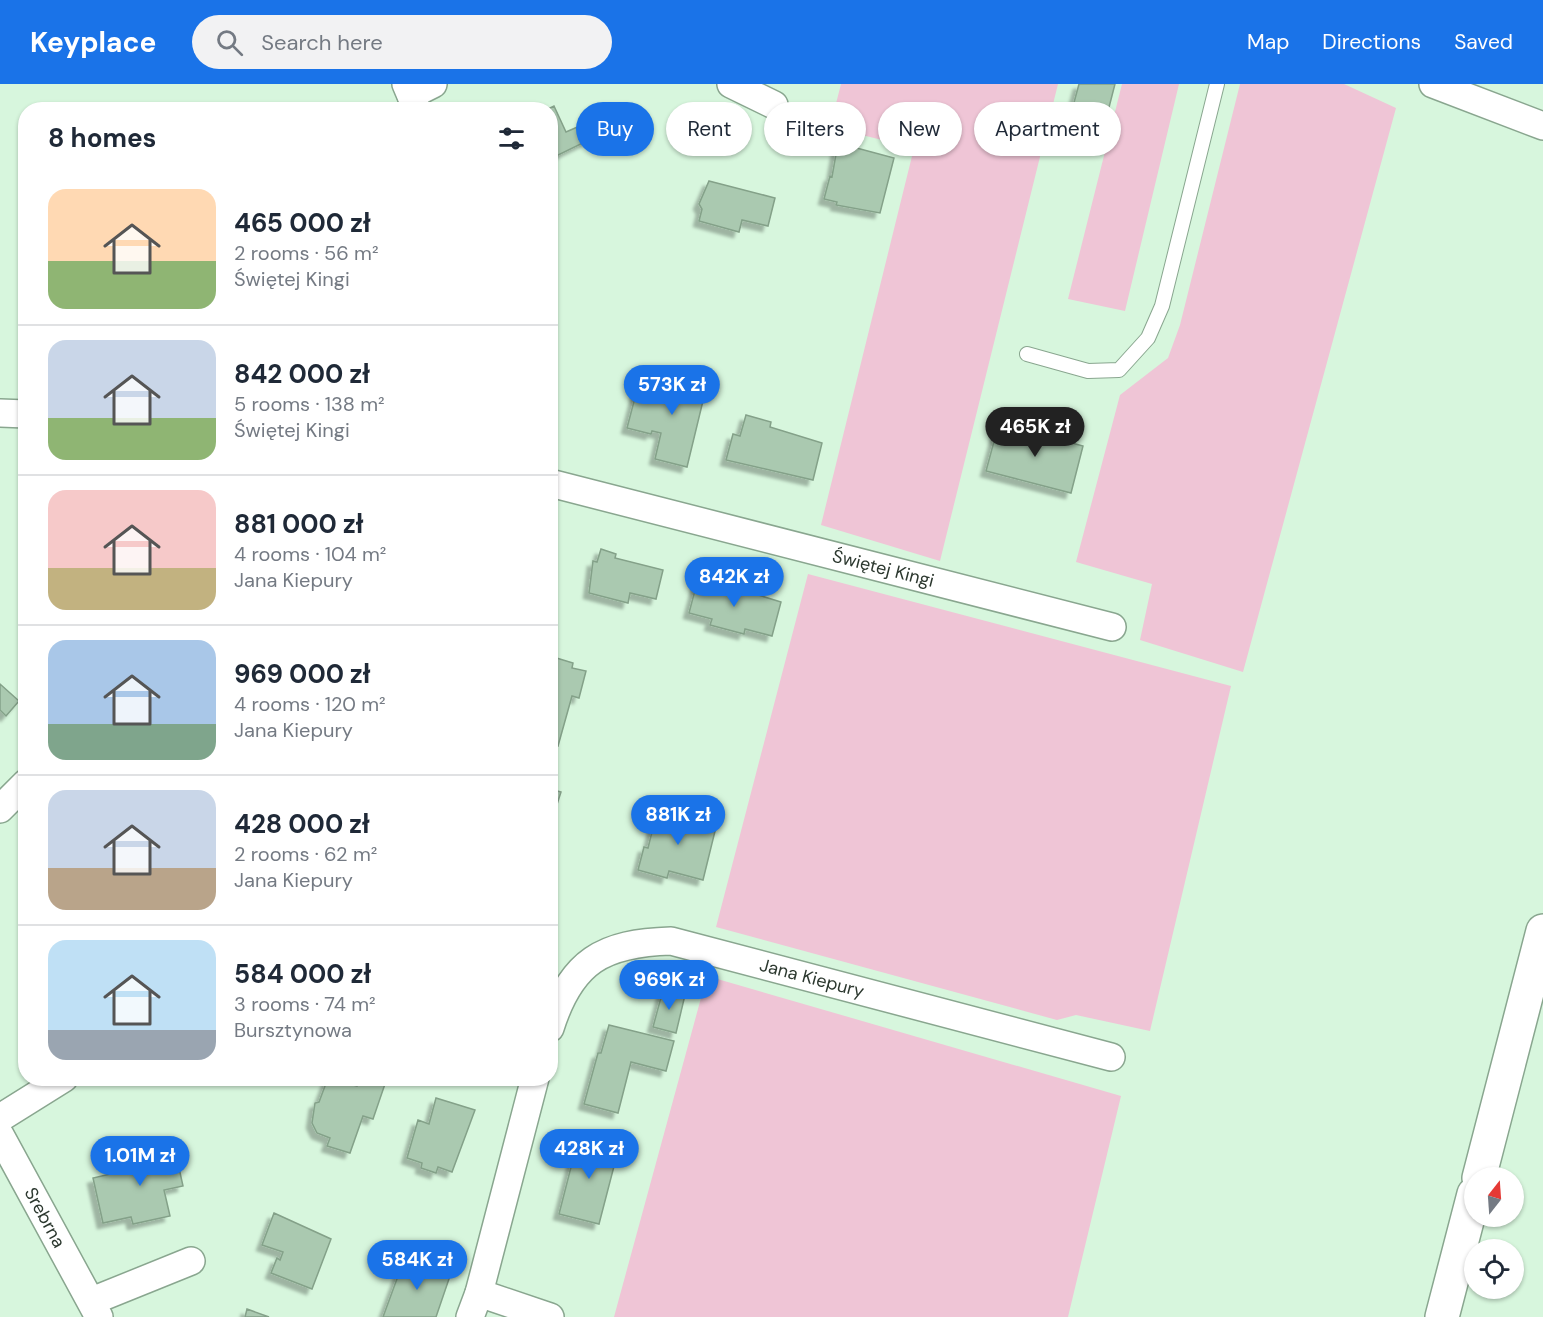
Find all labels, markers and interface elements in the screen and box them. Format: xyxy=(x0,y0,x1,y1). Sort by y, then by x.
search box xyxy=(192,15,612,69)
text: Keyplace xyxy=(30,24,156,61)
icon: search xyxy=(213,26,246,59)
text: Search here xyxy=(261,28,383,57)
text: Map xyxy=(1247,28,1289,56)
text: Directions xyxy=(1322,28,1421,56)
text: Saved xyxy=(1454,28,1513,56)
chip: Buy xyxy=(576,102,654,156)
chip: Rent xyxy=(666,102,752,156)
chip: Filters xyxy=(764,102,866,156)
chip: New xyxy=(878,102,962,156)
chip: Apartment xyxy=(974,102,1121,156)
text: 8 homes xyxy=(48,121,156,155)
icon: filters xyxy=(495,122,528,155)
text: 465 000 zł xyxy=(234,206,371,240)
icon: home xyxy=(96,213,168,285)
text: 2 rooms · 56 m² xyxy=(234,240,379,266)
text: Świętej Kingi xyxy=(234,266,350,292)
text: 842 000 zł xyxy=(234,357,370,391)
icon: home xyxy=(96,364,168,436)
pin: 573K zł xyxy=(617,365,727,416)
text: 573K zł xyxy=(638,371,706,397)
text: 5 rooms · 138 m² xyxy=(234,391,385,417)
pin: 465K zł xyxy=(980,407,1090,458)
text: 465K zł xyxy=(999,413,1071,439)
text: Świętej Kingi xyxy=(234,417,350,443)
text: 881 000 zł xyxy=(234,507,363,541)
icon: home xyxy=(96,514,168,586)
text: 4 rooms · 104 m² xyxy=(234,541,386,567)
street label: Świętej Kingi xyxy=(830,544,937,593)
pin: 842K zł xyxy=(679,557,789,608)
text: 842K zł xyxy=(699,563,769,589)
text: Jana Kiepury xyxy=(234,567,353,593)
text: 969 000 zł xyxy=(234,657,371,691)
icon: home xyxy=(96,664,168,736)
text: 4 rooms · 120 m² xyxy=(234,691,386,717)
text: Jana Kiepury xyxy=(234,717,353,743)
pin: 881K zł xyxy=(623,795,733,846)
text: 881K zł xyxy=(645,801,711,827)
text: 428 000 zł xyxy=(234,807,370,841)
icon: home xyxy=(96,814,168,886)
text: 2 rooms · 62 m² xyxy=(234,841,377,867)
text: Jana Kiepury xyxy=(234,867,353,893)
street label: Jana Kiepury xyxy=(757,953,867,1003)
text: 584 000 zł xyxy=(234,957,371,991)
pin: 969K zł xyxy=(614,960,724,1011)
icon: home xyxy=(96,964,168,1036)
text: 969K zł xyxy=(633,966,705,992)
text: 3 rooms · 74 m² xyxy=(234,991,376,1017)
text: Bursztynowa xyxy=(234,1017,352,1043)
pin: 428K zł xyxy=(534,1129,644,1180)
text: 428K zł xyxy=(554,1135,624,1161)
pin: 1.01M zł xyxy=(78,1136,202,1187)
text: 1.01M zł xyxy=(105,1142,176,1168)
north arrow xyxy=(1464,1167,1524,1227)
map controls xyxy=(1464,1167,1524,1299)
street label: Srebrna xyxy=(19,1183,71,1252)
button: locate xyxy=(1464,1239,1524,1299)
pin: 584K zł xyxy=(362,1240,472,1291)
text: 584K zł xyxy=(381,1246,453,1272)

